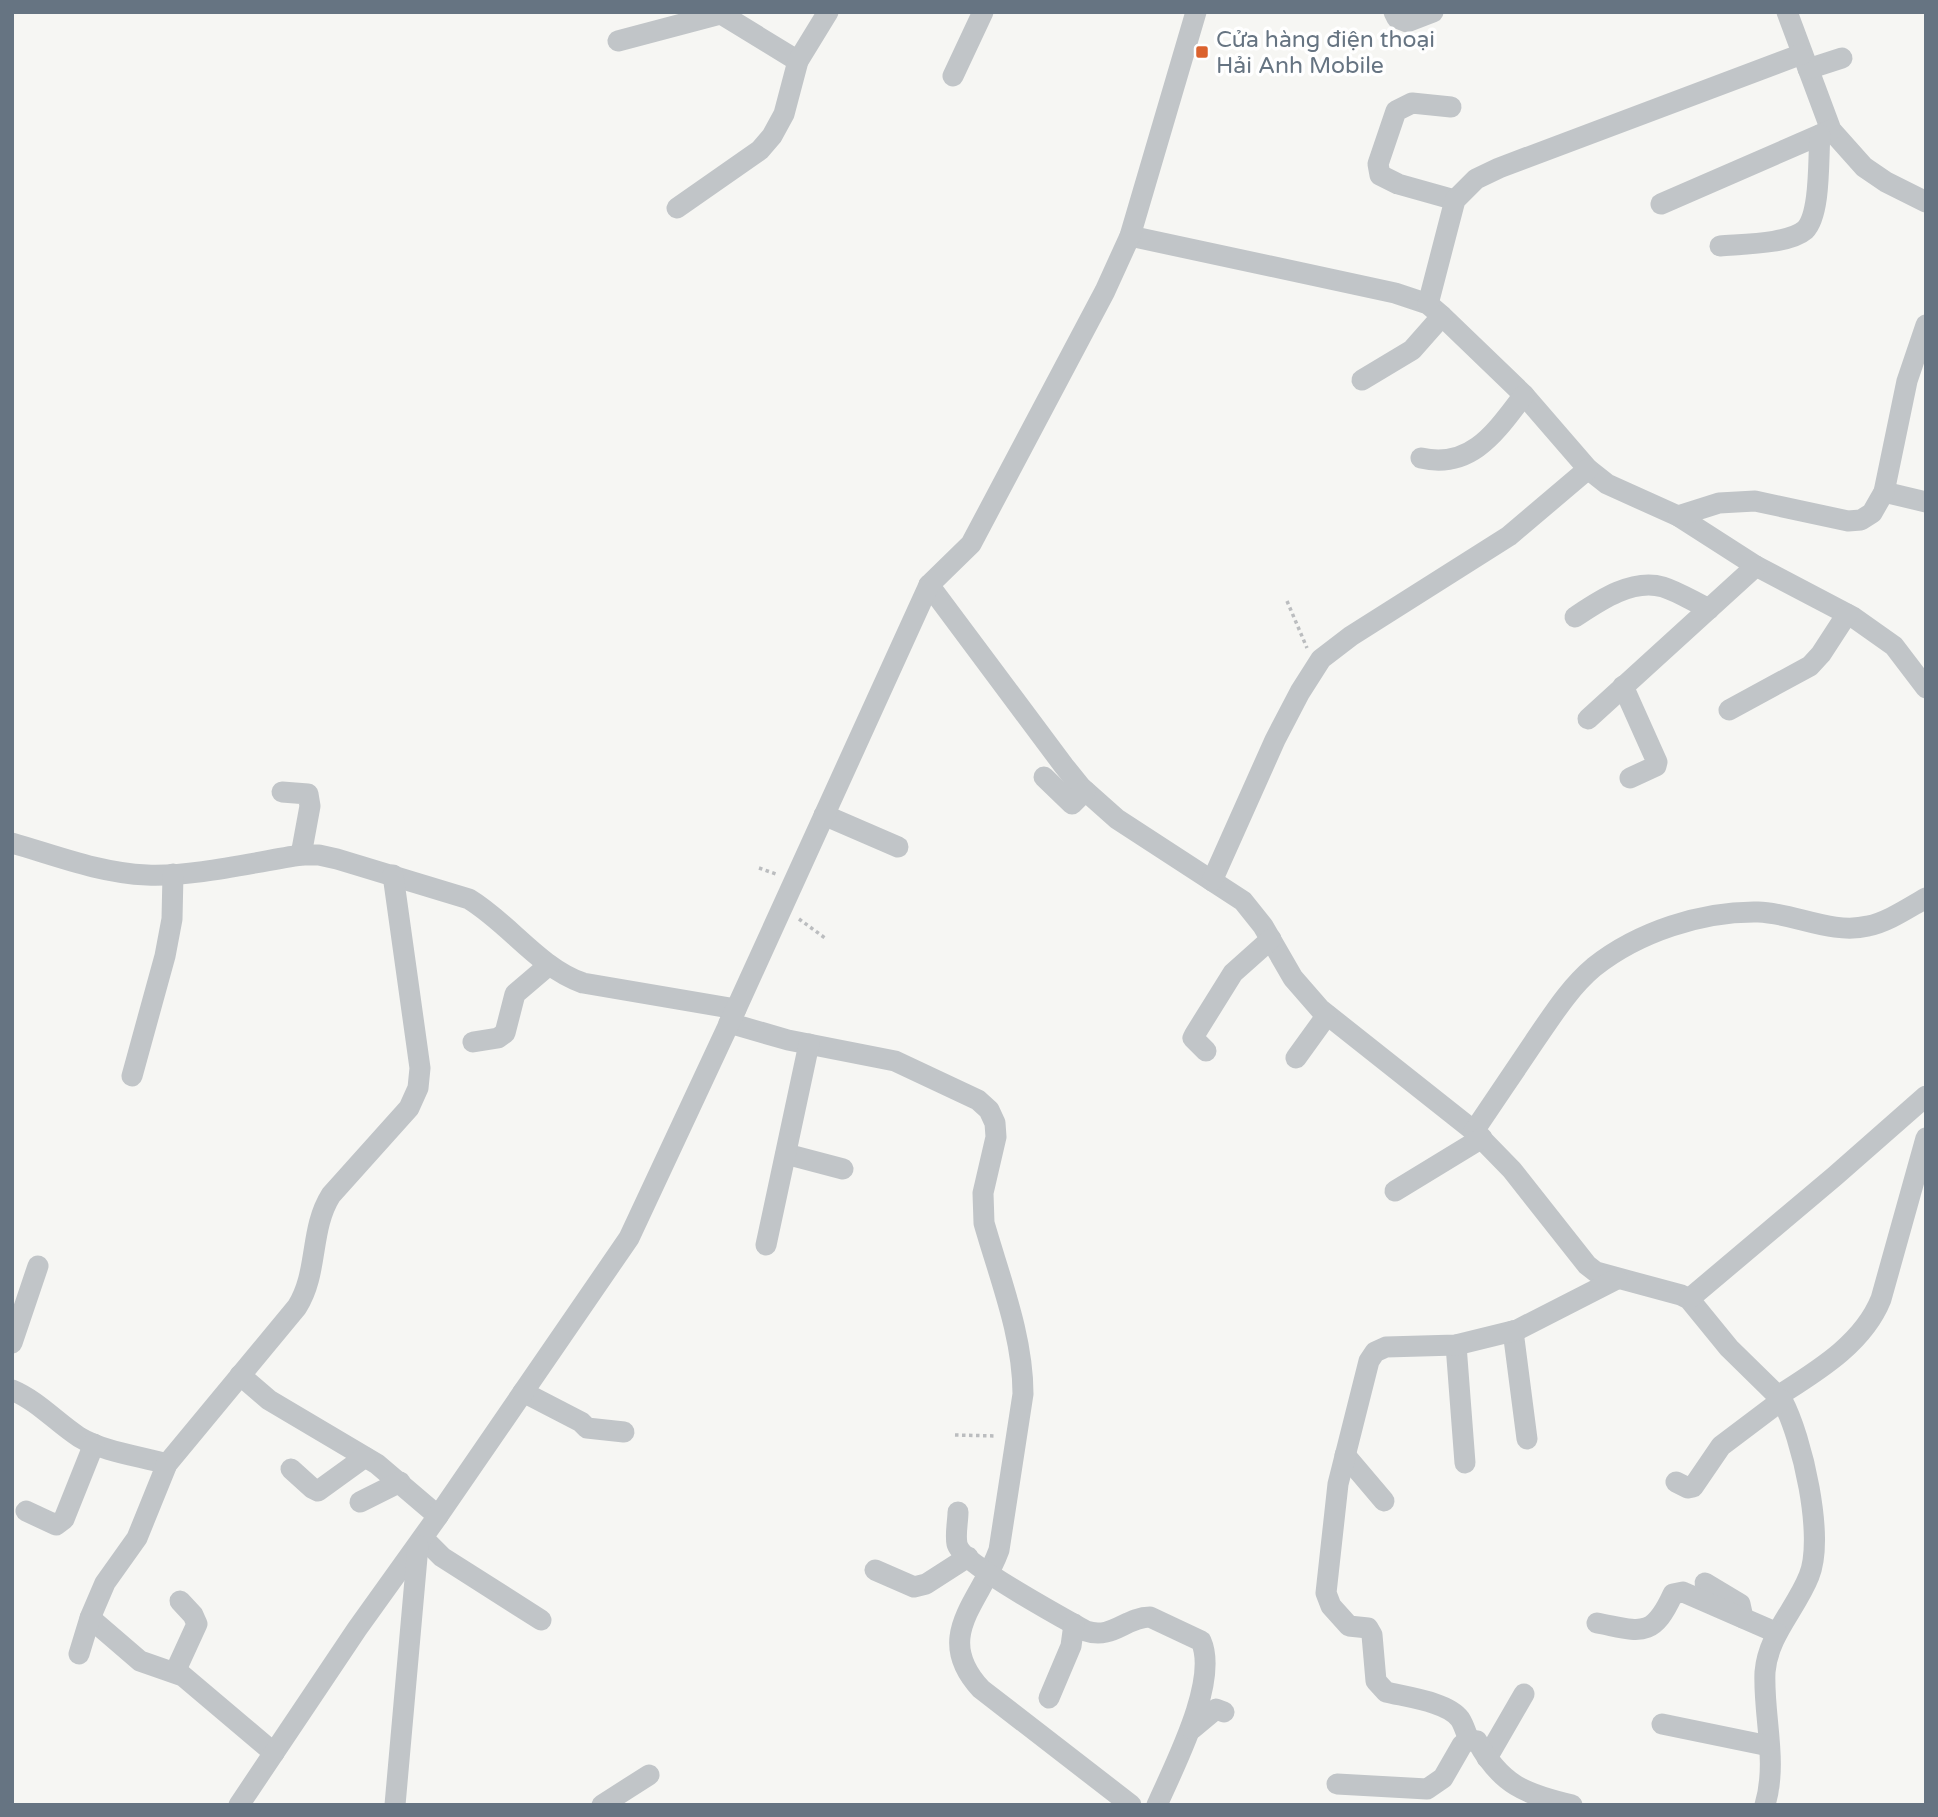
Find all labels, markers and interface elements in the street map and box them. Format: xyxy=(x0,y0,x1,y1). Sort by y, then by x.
place label: Cửa hàng điện thoại Hải Anh Mobile xyxy=(1216,26,1435,80)
marker: Cửa hàng điện thoại Hải Anh Mobile xyxy=(1194,44,1210,60)

